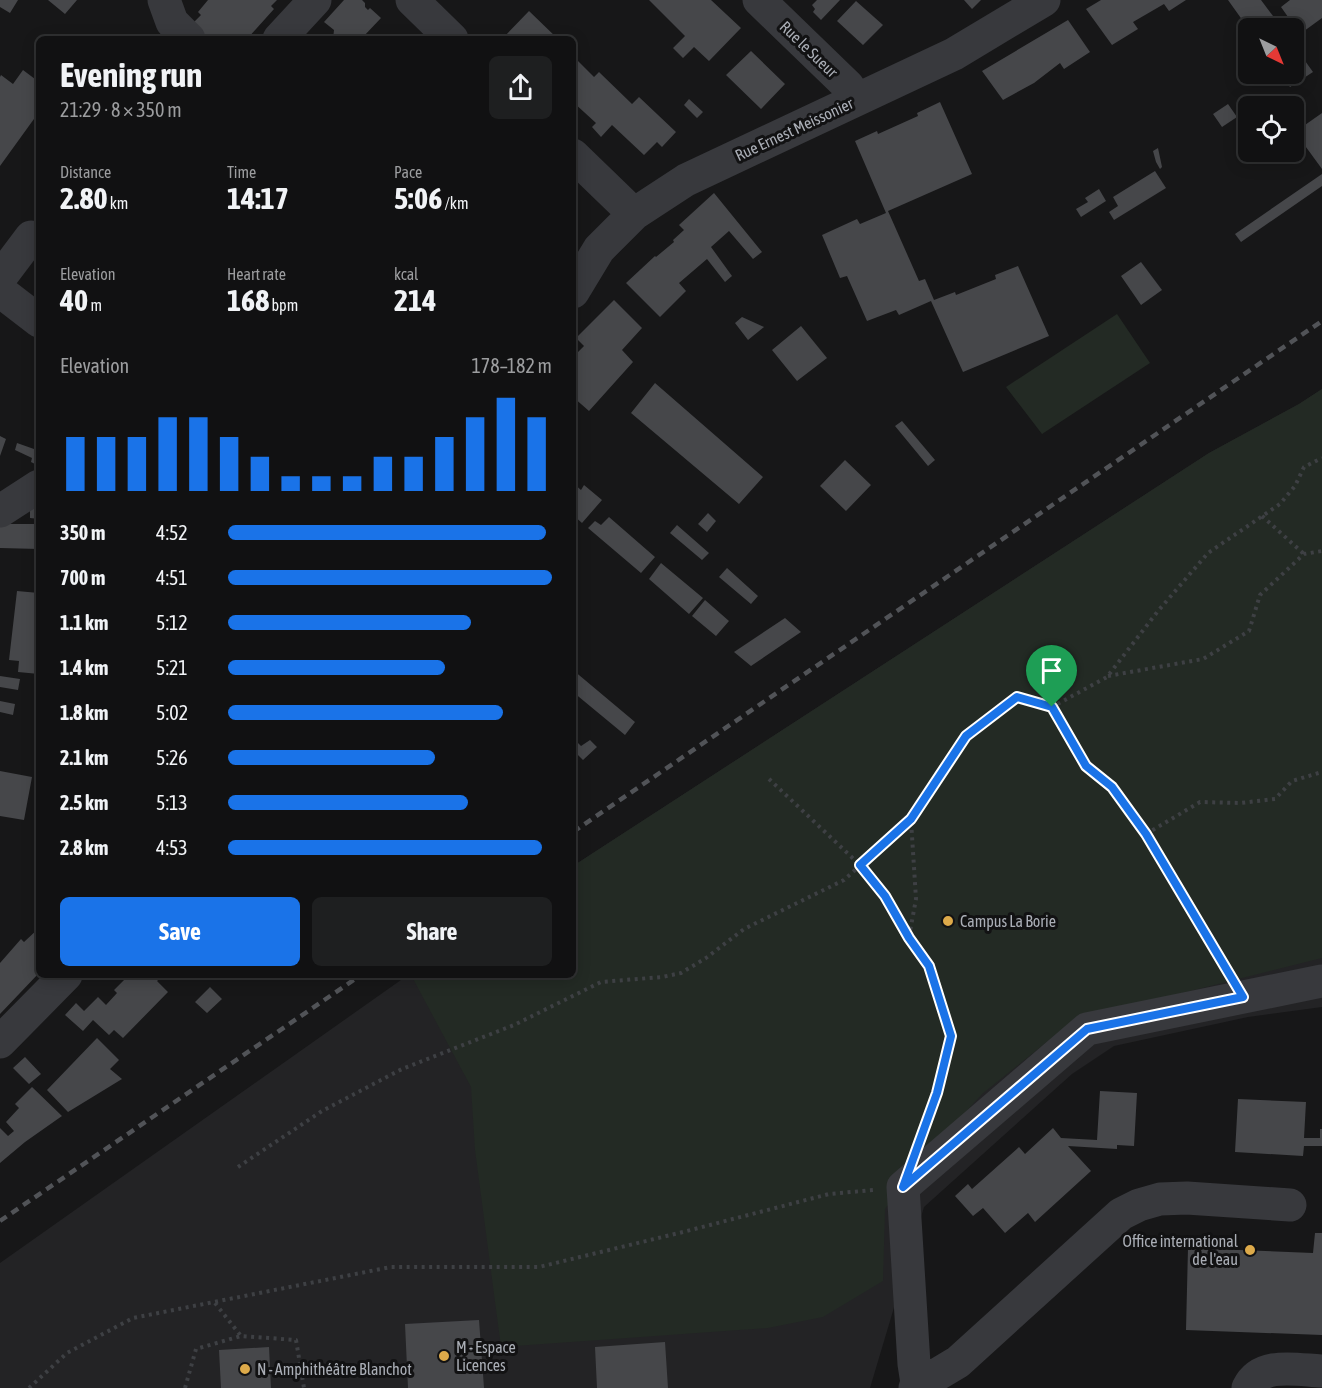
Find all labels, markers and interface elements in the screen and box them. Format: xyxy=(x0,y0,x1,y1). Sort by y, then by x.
street label: Rue le Sueur xyxy=(777,17,842,81)
north arrow xyxy=(1238,18,1304,84)
map controls xyxy=(1238,18,1304,162)
text: Evening run xyxy=(60,56,202,94)
button: share xyxy=(489,56,552,119)
street label: Rue Ernest Meissonier xyxy=(732,94,856,164)
button: locate xyxy=(1238,96,1304,162)
text: 21:29 · 8 × 350 m xyxy=(60,98,182,121)
text: Distance xyxy=(60,163,111,181)
text: Time xyxy=(227,163,256,181)
text: Pace xyxy=(394,163,422,181)
text: 2.80 xyxy=(60,181,108,215)
text: 14:17 xyxy=(227,181,289,215)
text: 5:06 xyxy=(394,181,442,215)
text: km xyxy=(108,194,128,212)
text: /km xyxy=(442,194,468,212)
text: Elevation xyxy=(60,265,115,283)
text: Heart rate xyxy=(227,265,286,283)
text: kcal xyxy=(394,265,418,283)
text: 40 xyxy=(60,283,88,317)
text: 168 xyxy=(227,283,269,317)
text: 214 xyxy=(394,283,436,317)
text: m xyxy=(88,296,102,314)
text: bpm xyxy=(269,296,298,314)
text: Elevation xyxy=(60,354,129,377)
text: 178–182 m xyxy=(471,354,552,377)
text: 350 m xyxy=(60,521,105,544)
text: 4:52 xyxy=(156,521,188,544)
text: 700 m xyxy=(60,566,105,589)
text: 4:51 xyxy=(156,566,188,589)
text: 1.1 km xyxy=(60,611,108,634)
text: 5:12 xyxy=(156,611,188,634)
pin xyxy=(1026,645,1077,707)
icon: arrive xyxy=(1035,654,1068,687)
text: 1.4 km xyxy=(60,656,108,679)
text: 5:21 xyxy=(156,656,188,679)
text: 1.8 km xyxy=(60,701,108,724)
text: 5:02 xyxy=(156,701,188,724)
text: 2.1 km xyxy=(60,746,108,769)
text: 5:26 xyxy=(156,746,188,769)
text: 2.5 km xyxy=(60,791,108,814)
text: 5:13 xyxy=(156,791,188,814)
text: 2.8 km xyxy=(60,836,108,859)
text: 4:53 xyxy=(156,836,188,859)
button: Save xyxy=(60,897,300,966)
button: Share xyxy=(312,897,552,966)
place label: Campus La Borie xyxy=(960,912,1056,931)
marker: Campus La Borie xyxy=(941,914,955,928)
place label: Office international de l'eau xyxy=(1123,1232,1239,1268)
marker: Office international de l'eau xyxy=(1243,1243,1257,1257)
place label: M - Espace Licences xyxy=(456,1338,516,1374)
marker: M - Espace Licences xyxy=(437,1349,451,1363)
place label: N - Amphithéâtre Blanchot xyxy=(257,1360,412,1379)
marker: N - Amphithéâtre Blanchot xyxy=(238,1362,252,1376)

